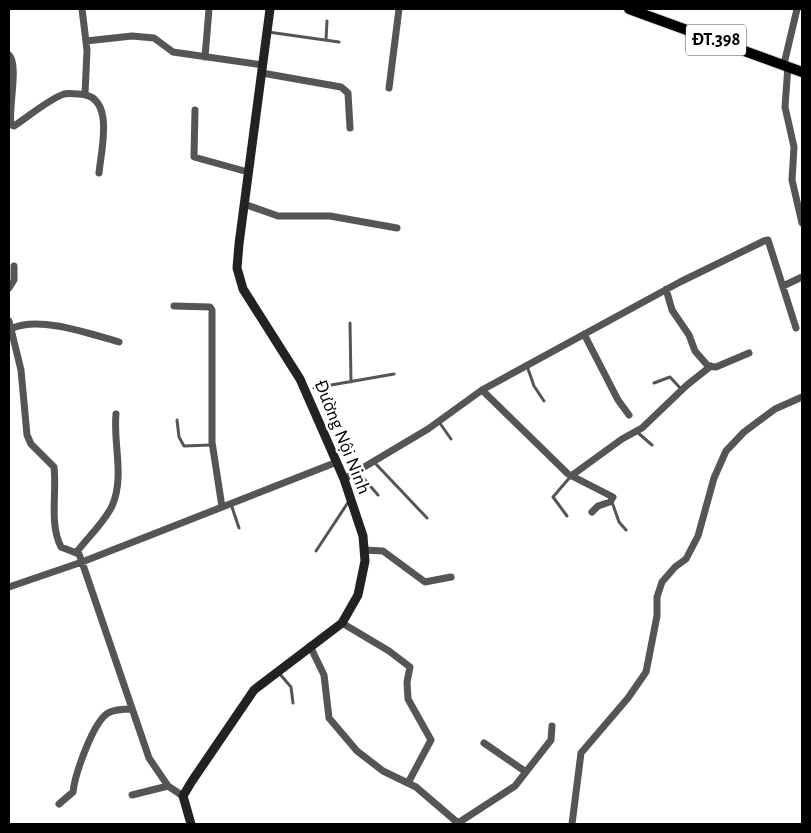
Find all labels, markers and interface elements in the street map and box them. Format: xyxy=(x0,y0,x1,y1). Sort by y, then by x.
road number: ĐT.398 xyxy=(686,24,746,56)
street label: Đường Nội Ninh xyxy=(310,377,374,497)

